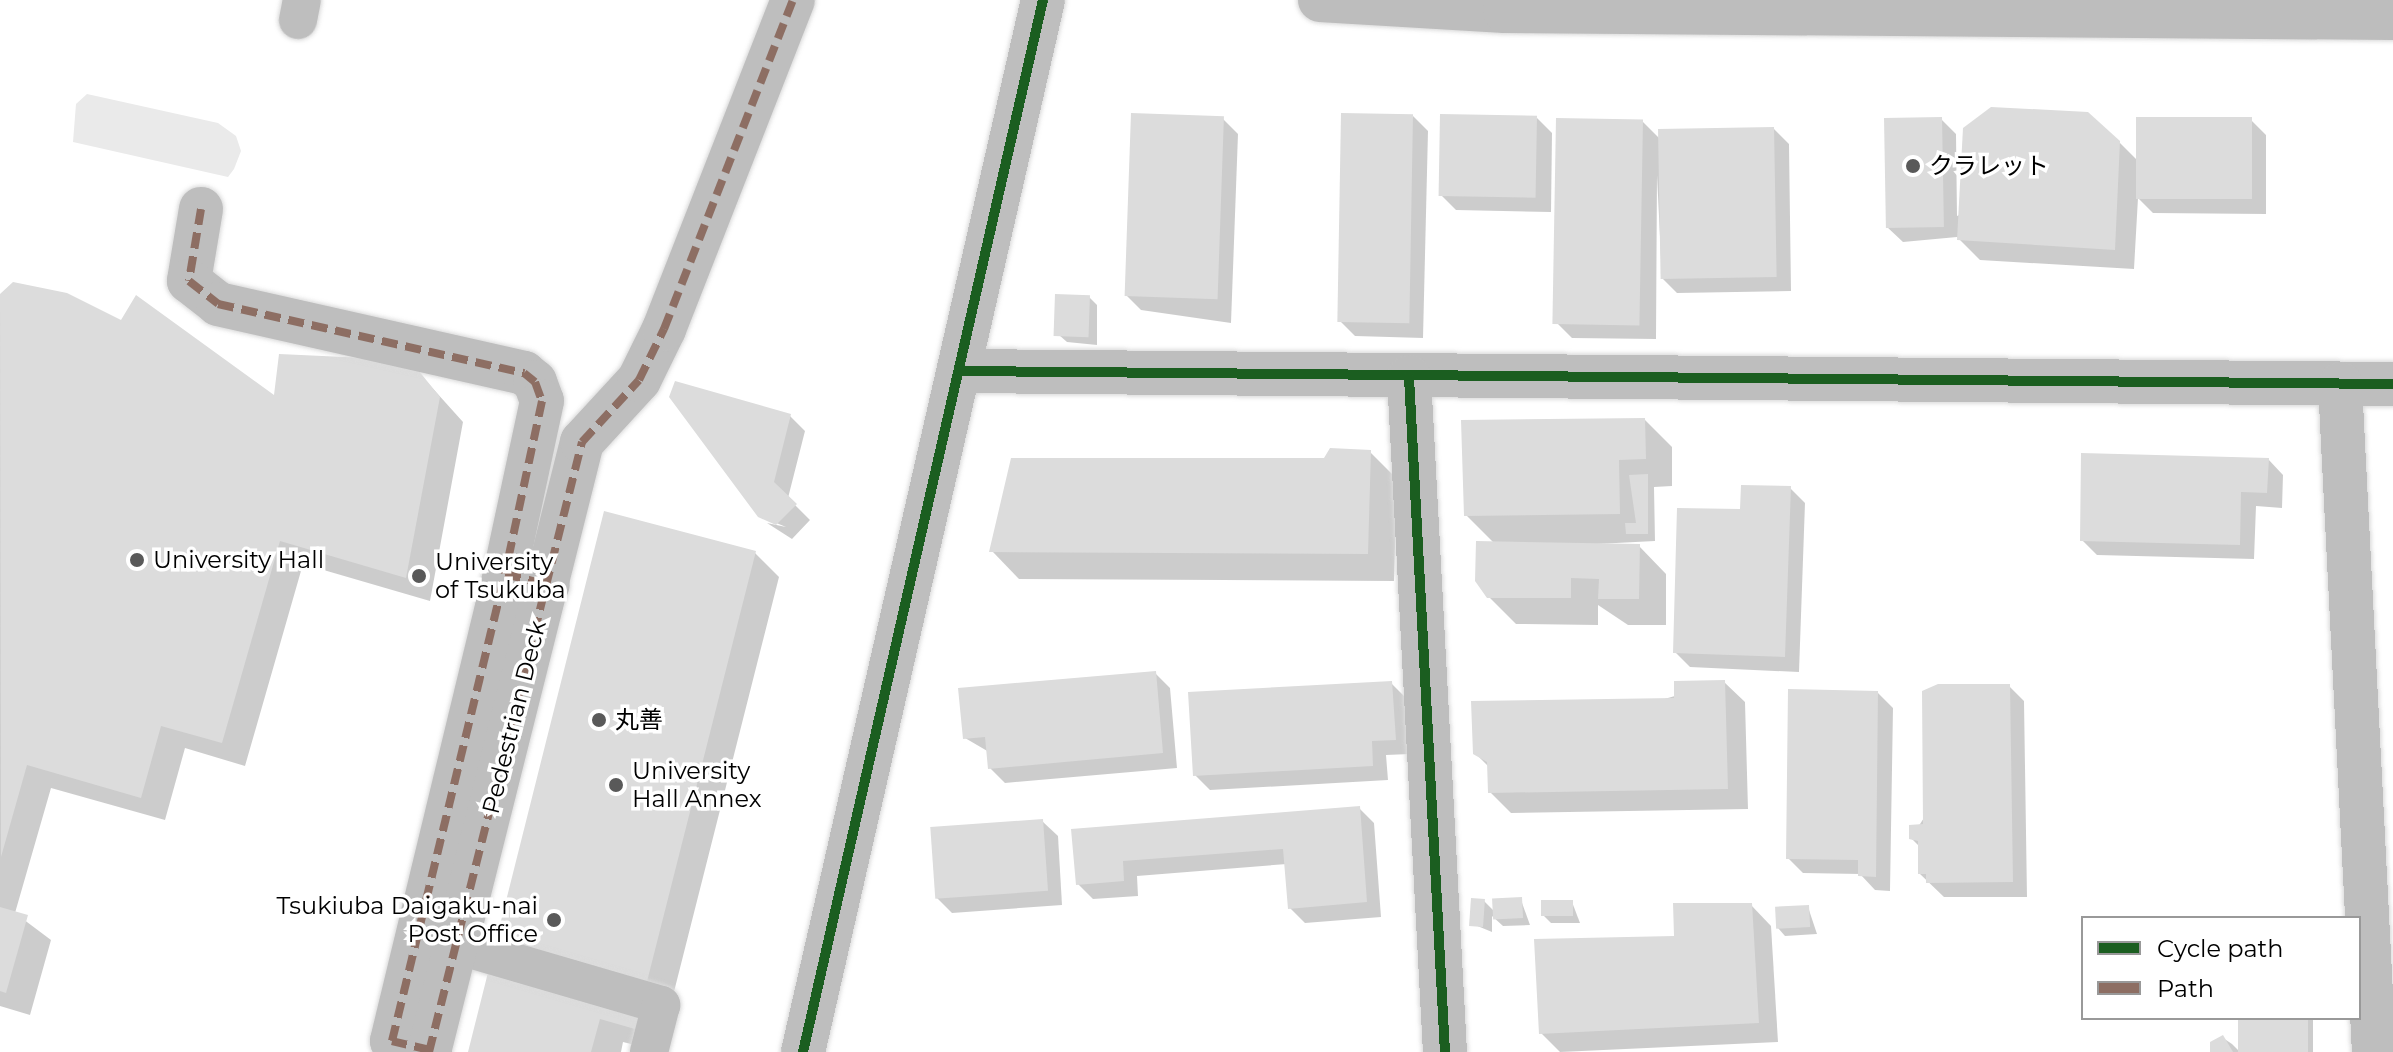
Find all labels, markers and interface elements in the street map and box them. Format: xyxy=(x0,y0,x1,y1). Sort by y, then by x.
place label: クラレット xyxy=(1929,152,2049,180)
marker: クラレット xyxy=(1904,157,1922,175)
place label: University Hall xyxy=(153,546,324,574)
place label: University of Tsukuba xyxy=(435,548,566,604)
marker: University Hall xyxy=(128,551,146,569)
marker: University of Tsukuba xyxy=(410,567,428,585)
street label: Pedestrian Deck xyxy=(476,617,552,817)
place label: 丸善 xyxy=(615,706,663,734)
marker: 丸善 xyxy=(590,711,608,729)
place label: University Hall Annex xyxy=(632,757,761,813)
marker: University Hall Annex xyxy=(607,776,625,794)
place label: Tsukiuba Daigaku-nai Post Office xyxy=(276,892,538,948)
marker: Tsukiuba Daigaku-nai Post Office xyxy=(545,911,563,929)
legend xyxy=(2081,916,2361,1020)
text: Cycle path xyxy=(2157,934,2284,963)
text: Path xyxy=(2157,974,2214,1003)

